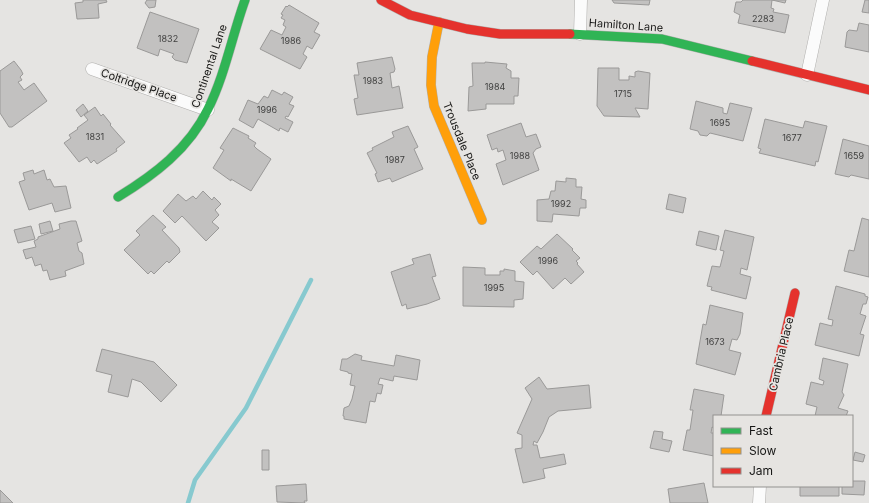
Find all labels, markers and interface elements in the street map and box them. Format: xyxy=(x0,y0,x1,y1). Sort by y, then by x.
house number: 2283 xyxy=(752,13,774,24)
street label: Hamilton Lane xyxy=(588,15,664,35)
street label: Continental Lane xyxy=(188,22,230,110)
house number: 1832 xyxy=(158,33,178,44)
house number: 1986 xyxy=(281,35,302,46)
street label: Coltridge Place xyxy=(99,65,179,105)
house number: 1983 xyxy=(363,75,384,86)
house number: 1984 xyxy=(485,81,505,92)
house number: 1715 xyxy=(614,88,632,99)
street label: Trousdale Place xyxy=(440,100,484,182)
house number: 1996 xyxy=(257,104,278,115)
house number: 1695 xyxy=(710,117,730,128)
house number: 1831 xyxy=(86,131,104,142)
house number: 1677 xyxy=(782,132,802,143)
house number: 1988 xyxy=(510,150,531,161)
house number: 1659 xyxy=(844,150,865,161)
house number: 1987 xyxy=(385,154,405,165)
house number: 1992 xyxy=(551,198,571,209)
house number: 1996 xyxy=(538,255,559,266)
house number: 1995 xyxy=(484,282,504,293)
street label: Cambria Place xyxy=(766,316,796,392)
house number: 1673 xyxy=(705,336,725,347)
legend xyxy=(713,415,853,487)
text: Fast xyxy=(749,423,773,438)
text: Slow xyxy=(749,443,777,458)
text: Jam xyxy=(749,463,773,478)

